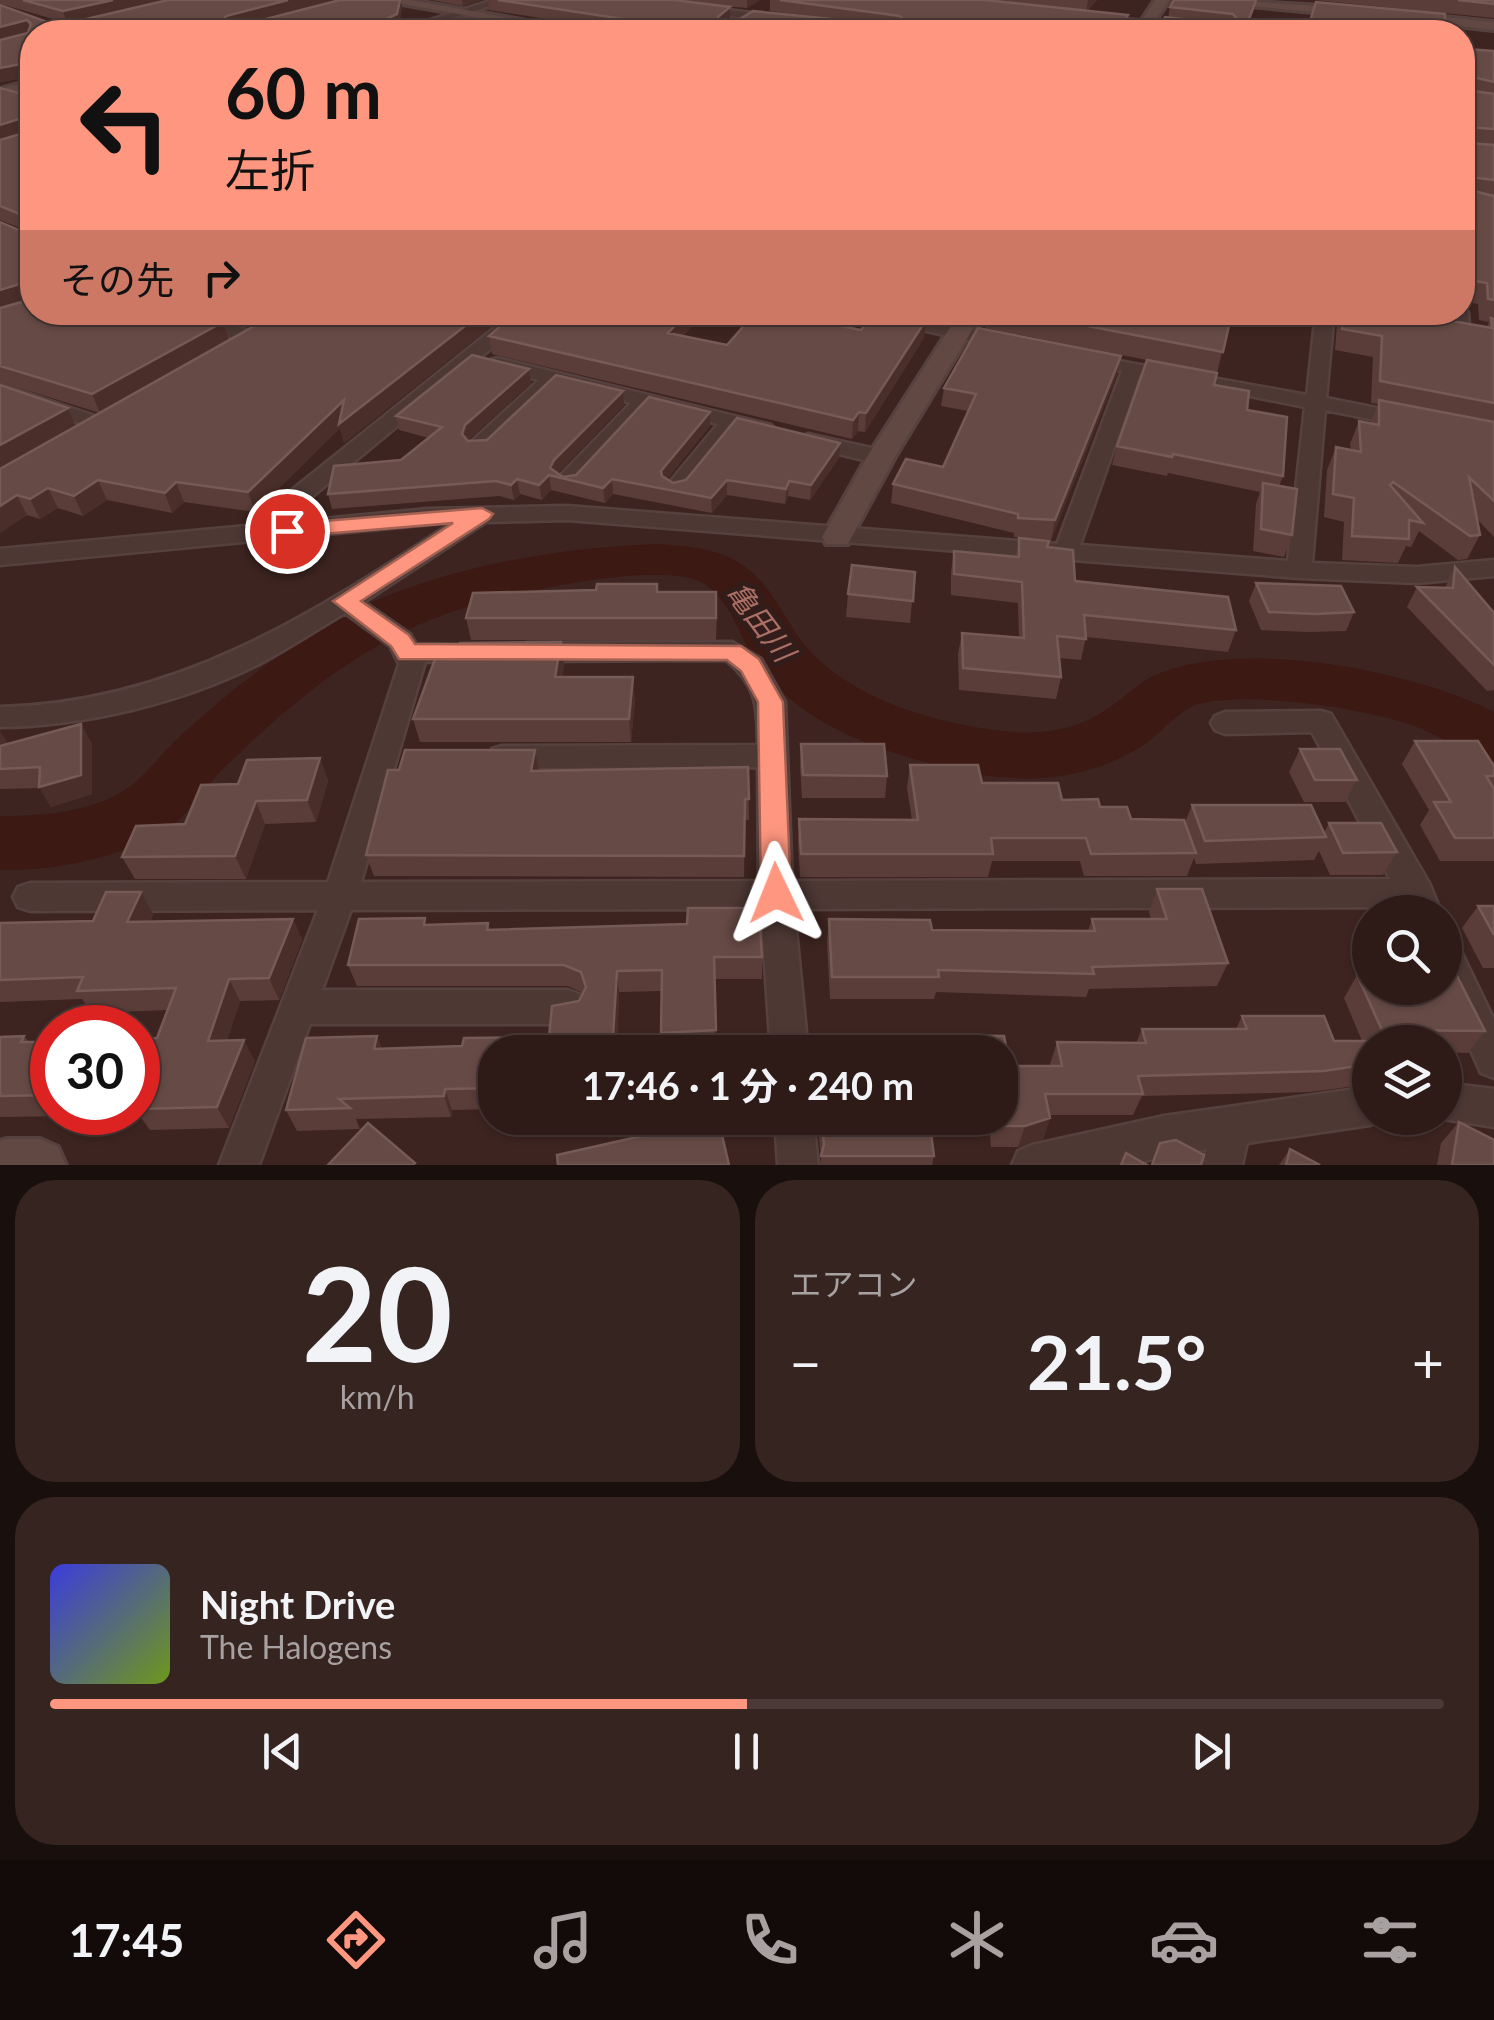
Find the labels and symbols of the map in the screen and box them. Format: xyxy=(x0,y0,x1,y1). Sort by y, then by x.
pin xyxy=(245,489,330,574)
water label: 亀田川 xyxy=(720,574,805,670)
position arrow xyxy=(724,841,828,945)
speed limit sign: 30 xyxy=(30,1005,160,1135)

